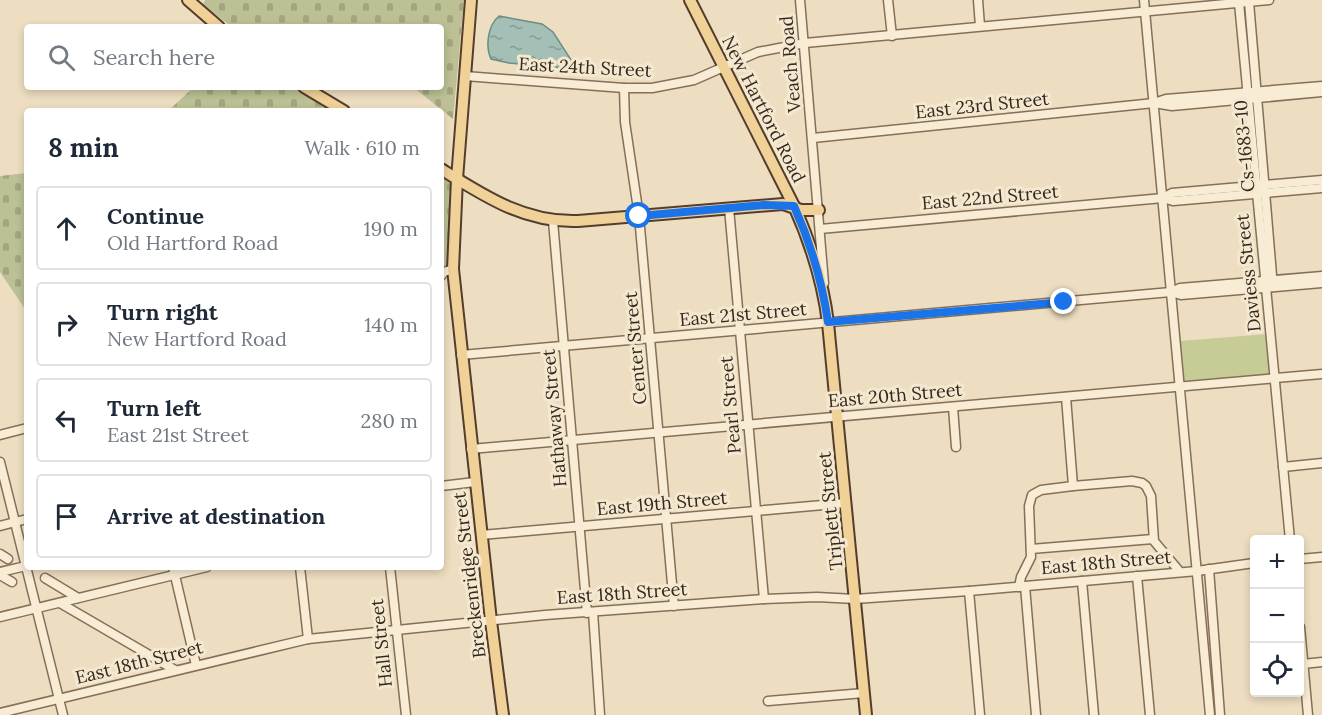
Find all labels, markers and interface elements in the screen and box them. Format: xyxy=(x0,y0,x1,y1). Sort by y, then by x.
street label: Veach Road xyxy=(774,14,806,114)
search box xyxy=(24,24,444,90)
street label: New Hartford Road xyxy=(717,32,811,187)
icon: search xyxy=(45,41,78,74)
text: Search here xyxy=(93,43,215,71)
street label: East 24th Street xyxy=(518,52,652,82)
street label: East 23rd Street xyxy=(914,87,1050,123)
street label: Cs-1683-10 xyxy=(1229,99,1259,193)
text: 8 min xyxy=(48,131,119,164)
text: Walk · 610 m xyxy=(304,135,420,160)
street label: East 22nd Street xyxy=(921,180,1059,214)
text: Continue xyxy=(107,202,204,230)
route start xyxy=(625,202,651,228)
icon: ahead xyxy=(50,212,83,245)
street label: Daviess Street xyxy=(1230,213,1266,333)
text: 190 m xyxy=(364,216,418,241)
text: Old Hartford Road xyxy=(107,230,278,255)
route end xyxy=(1050,288,1076,314)
street label: Center Street xyxy=(619,290,651,405)
street label: East 21st Street xyxy=(678,297,808,331)
text: Turn right xyxy=(107,298,218,326)
icon: right xyxy=(50,308,83,341)
text: 140 m xyxy=(364,312,418,337)
text: New Hartford Road xyxy=(107,326,287,351)
street label: Hathaway Street xyxy=(537,348,571,488)
street label: Pearl Street xyxy=(714,355,746,455)
street label: East 20th Street xyxy=(827,378,963,412)
text: Turn left xyxy=(107,394,201,422)
icon: left xyxy=(50,404,83,437)
text: 280 m xyxy=(360,408,418,433)
text: East 21st Street xyxy=(107,422,249,447)
street label: Triplett Street xyxy=(812,450,848,572)
street label: East 19th Street xyxy=(596,486,728,520)
street label: Breckenridge Street xyxy=(447,491,491,659)
icon: arrive xyxy=(50,500,83,533)
text: Arrive at destination xyxy=(107,502,325,530)
map controls xyxy=(1250,535,1304,697)
button: + xyxy=(1250,535,1304,589)
street label: East 18th Street xyxy=(1040,545,1172,579)
street label: East 18th Street xyxy=(556,577,688,609)
button: − xyxy=(1250,589,1304,643)
street label: Hall Street xyxy=(365,598,397,688)
street label: East 18th Street xyxy=(73,635,205,689)
button: locate xyxy=(1250,643,1304,697)

